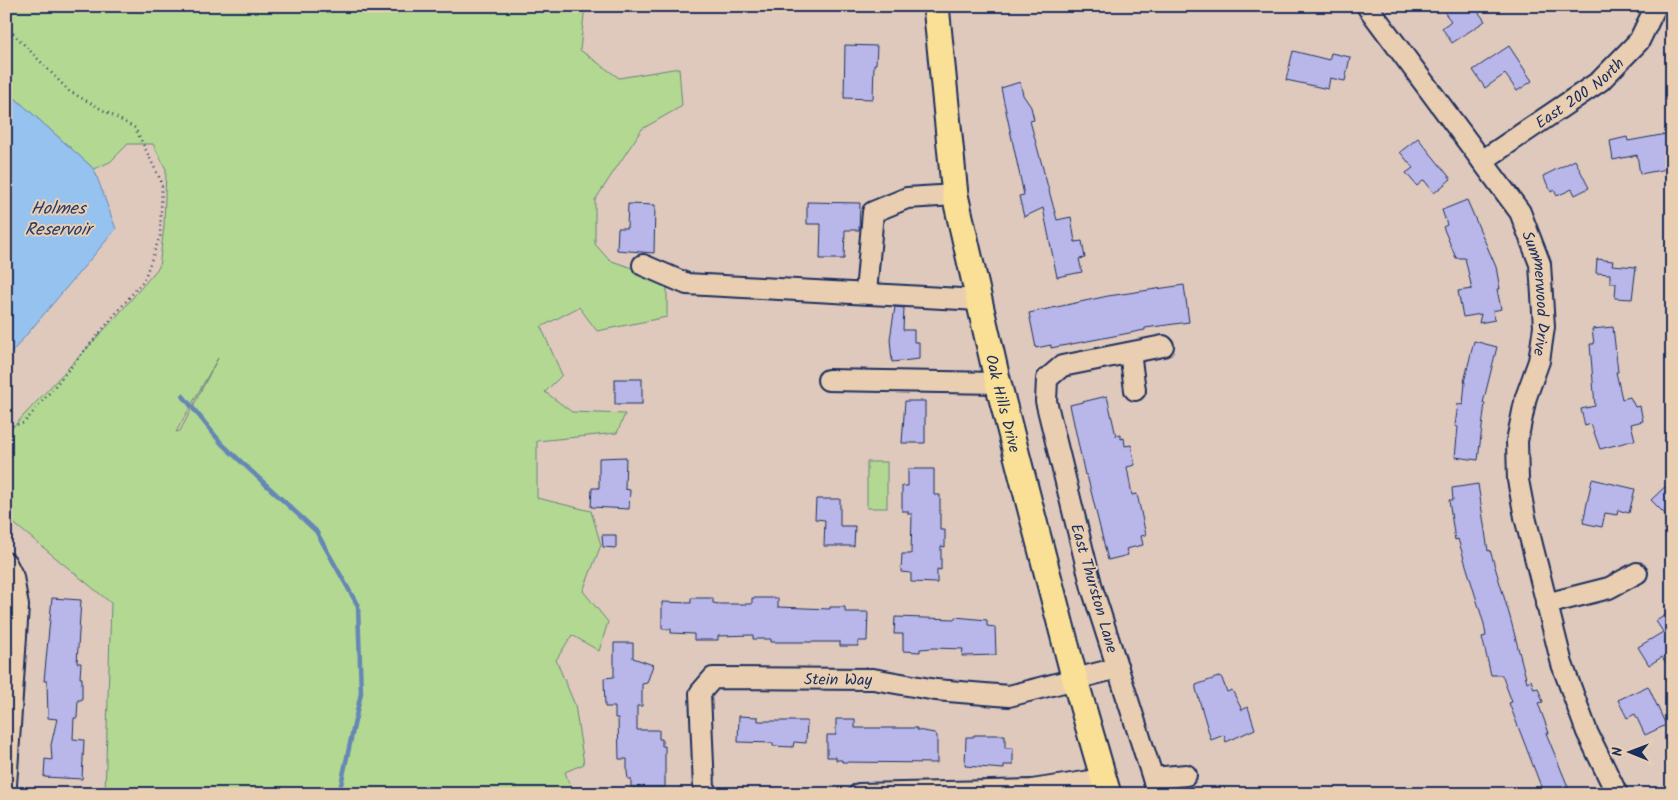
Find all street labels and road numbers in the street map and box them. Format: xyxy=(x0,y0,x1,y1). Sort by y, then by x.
street label: East 200 North xyxy=(1530,52,1631,136)
street label: Summerwood Drive xyxy=(1514,227,1555,357)
street label: Oak Hills Drive xyxy=(978,352,1027,456)
street label: East Thurston Lane xyxy=(1063,521,1124,656)
street label: Stein Way xyxy=(804,668,873,693)

